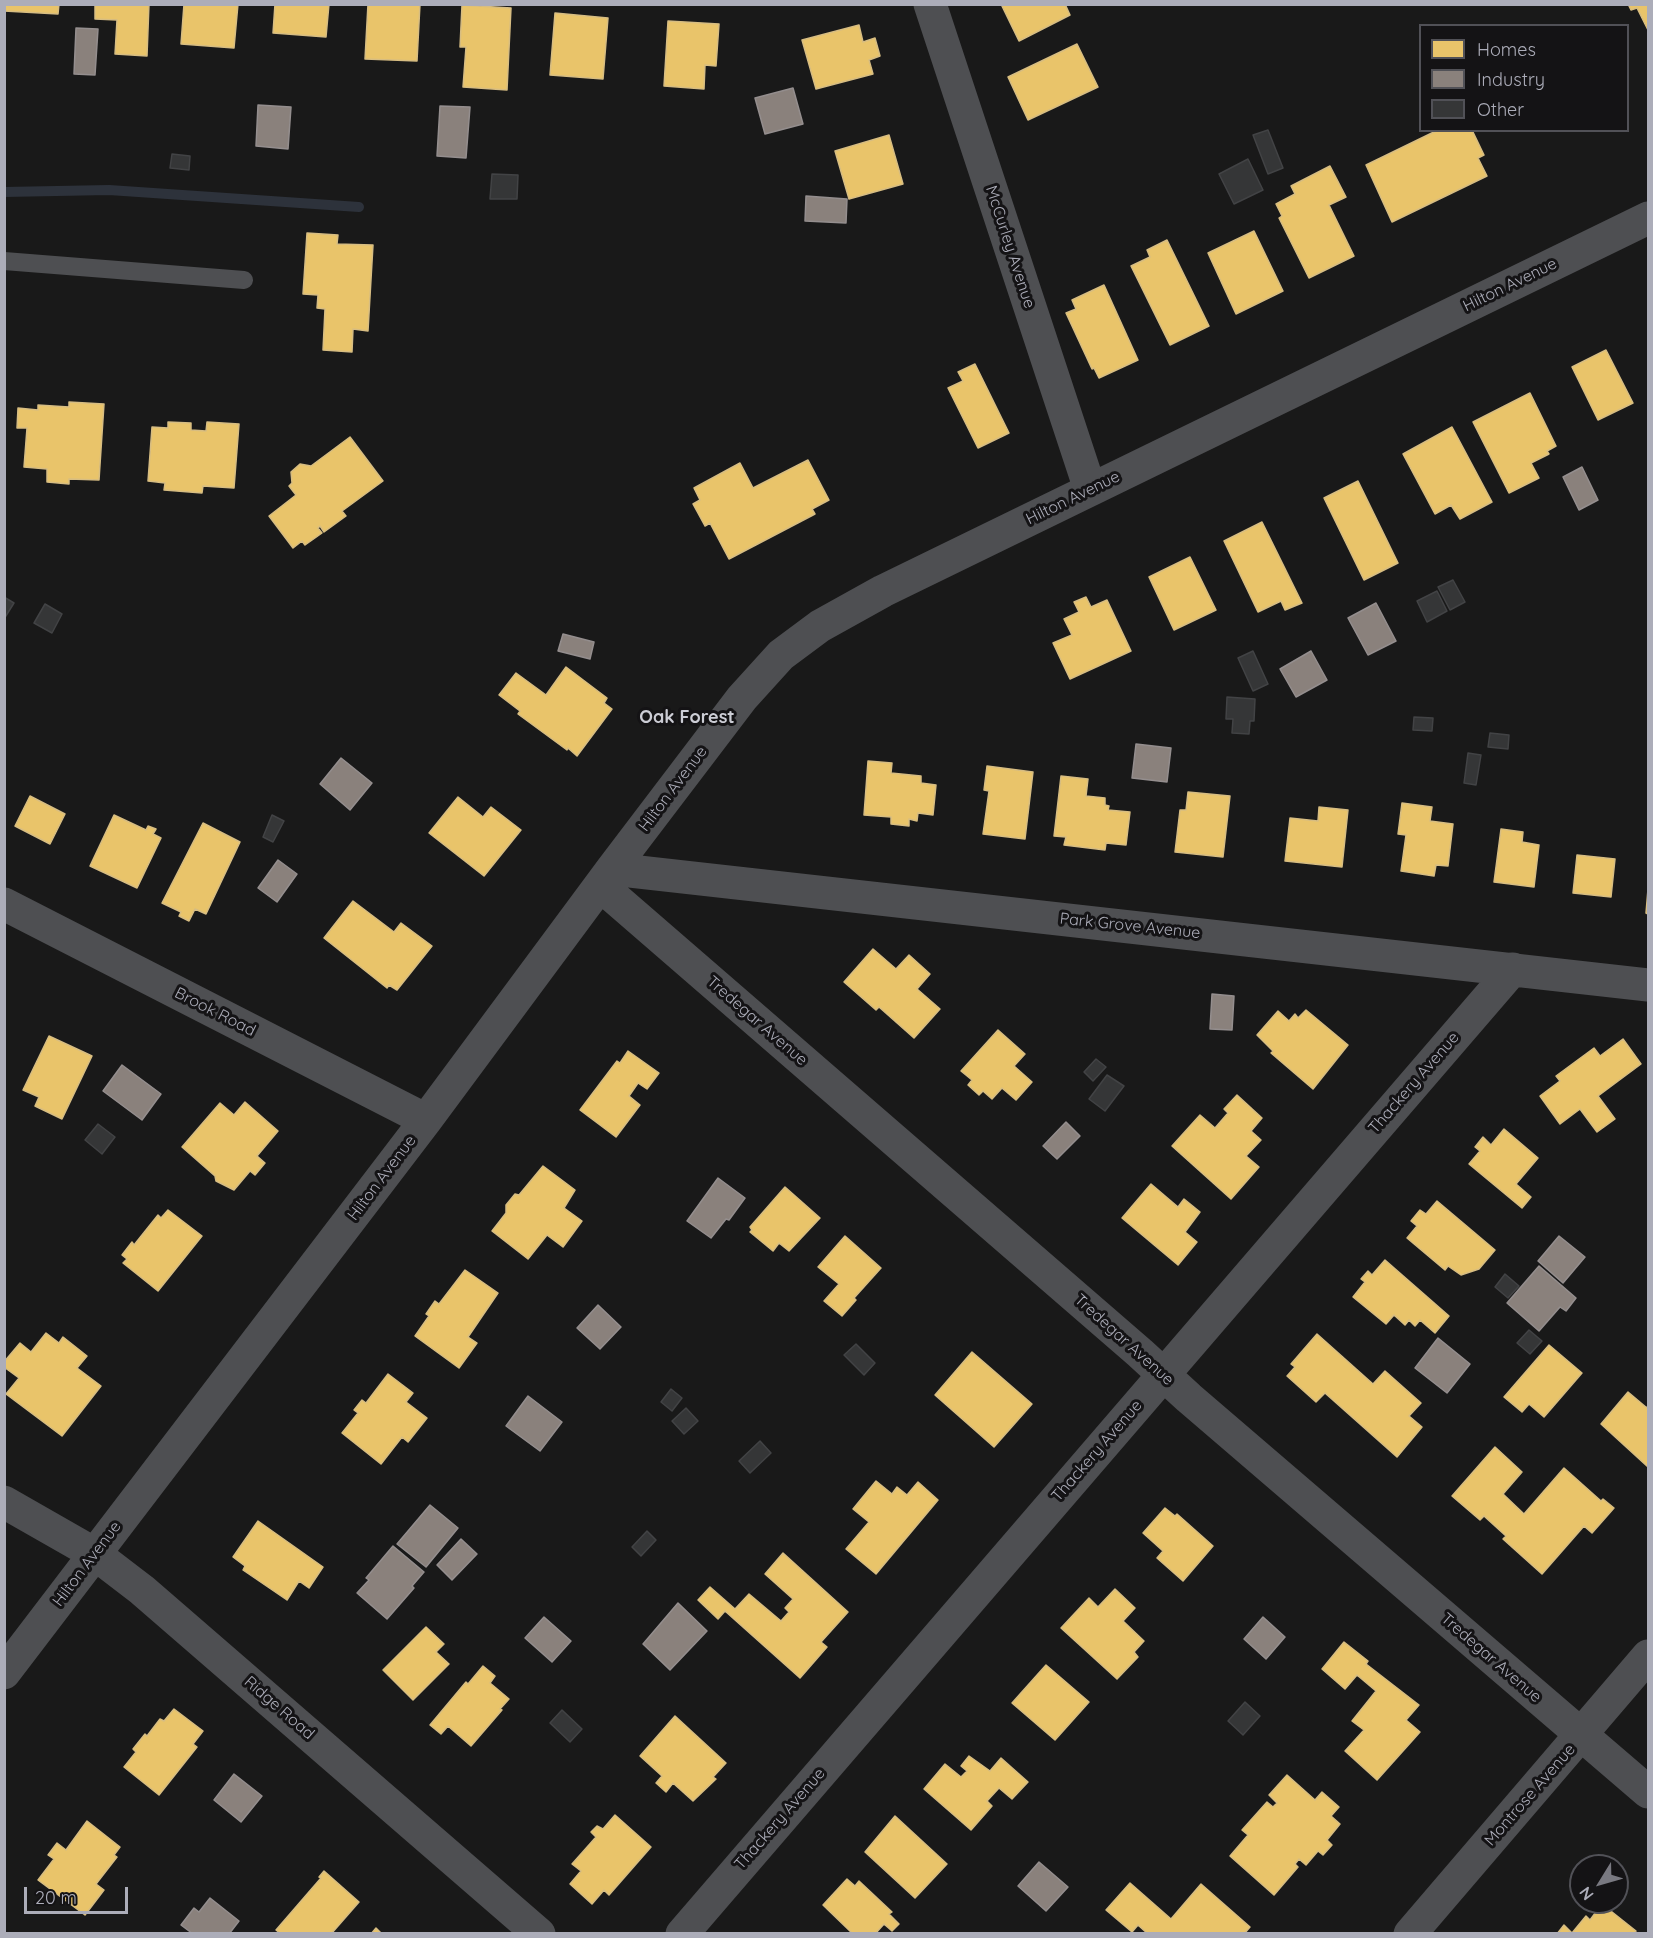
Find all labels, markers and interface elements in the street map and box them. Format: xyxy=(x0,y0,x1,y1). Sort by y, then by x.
legend xyxy=(1419,24,1629,132)
text: Homes xyxy=(1477,38,1536,61)
text: Industry xyxy=(1477,68,1545,91)
text: Other xyxy=(1477,98,1524,121)
street label: McCurley Avenue xyxy=(981,183,1039,311)
street label: Hilton Avenue xyxy=(1460,254,1560,316)
street label: Hilton Avenue xyxy=(1023,467,1123,529)
district label: Oak Forest xyxy=(639,707,735,729)
street label: Hilton Avenue xyxy=(635,743,711,835)
street label: Park Grove Avenue xyxy=(1059,909,1201,943)
street label: Tredegar Avenue xyxy=(703,972,811,1070)
street label: Brook Road xyxy=(171,983,259,1041)
street label: Thackery Avenue xyxy=(1365,1028,1463,1138)
street label: Hilton Avenue xyxy=(344,1132,420,1224)
street label: Tredegar Avenue xyxy=(1070,1290,1178,1390)
street label: Thackery Avenue xyxy=(1048,1396,1146,1506)
street label: Hilton Avenue xyxy=(49,1518,125,1610)
street label: Tredegar Avenue xyxy=(1437,1609,1545,1707)
street label: Ridge Road xyxy=(240,1672,318,1744)
street label: Montrose Avenue xyxy=(1481,1740,1579,1850)
street label: Thackery Avenue xyxy=(731,1764,829,1874)
north arrow xyxy=(1569,1854,1629,1914)
scale bar xyxy=(27,1875,130,1913)
text: N xyxy=(1575,1883,1598,1904)
text: 20 m xyxy=(35,1886,77,1909)

